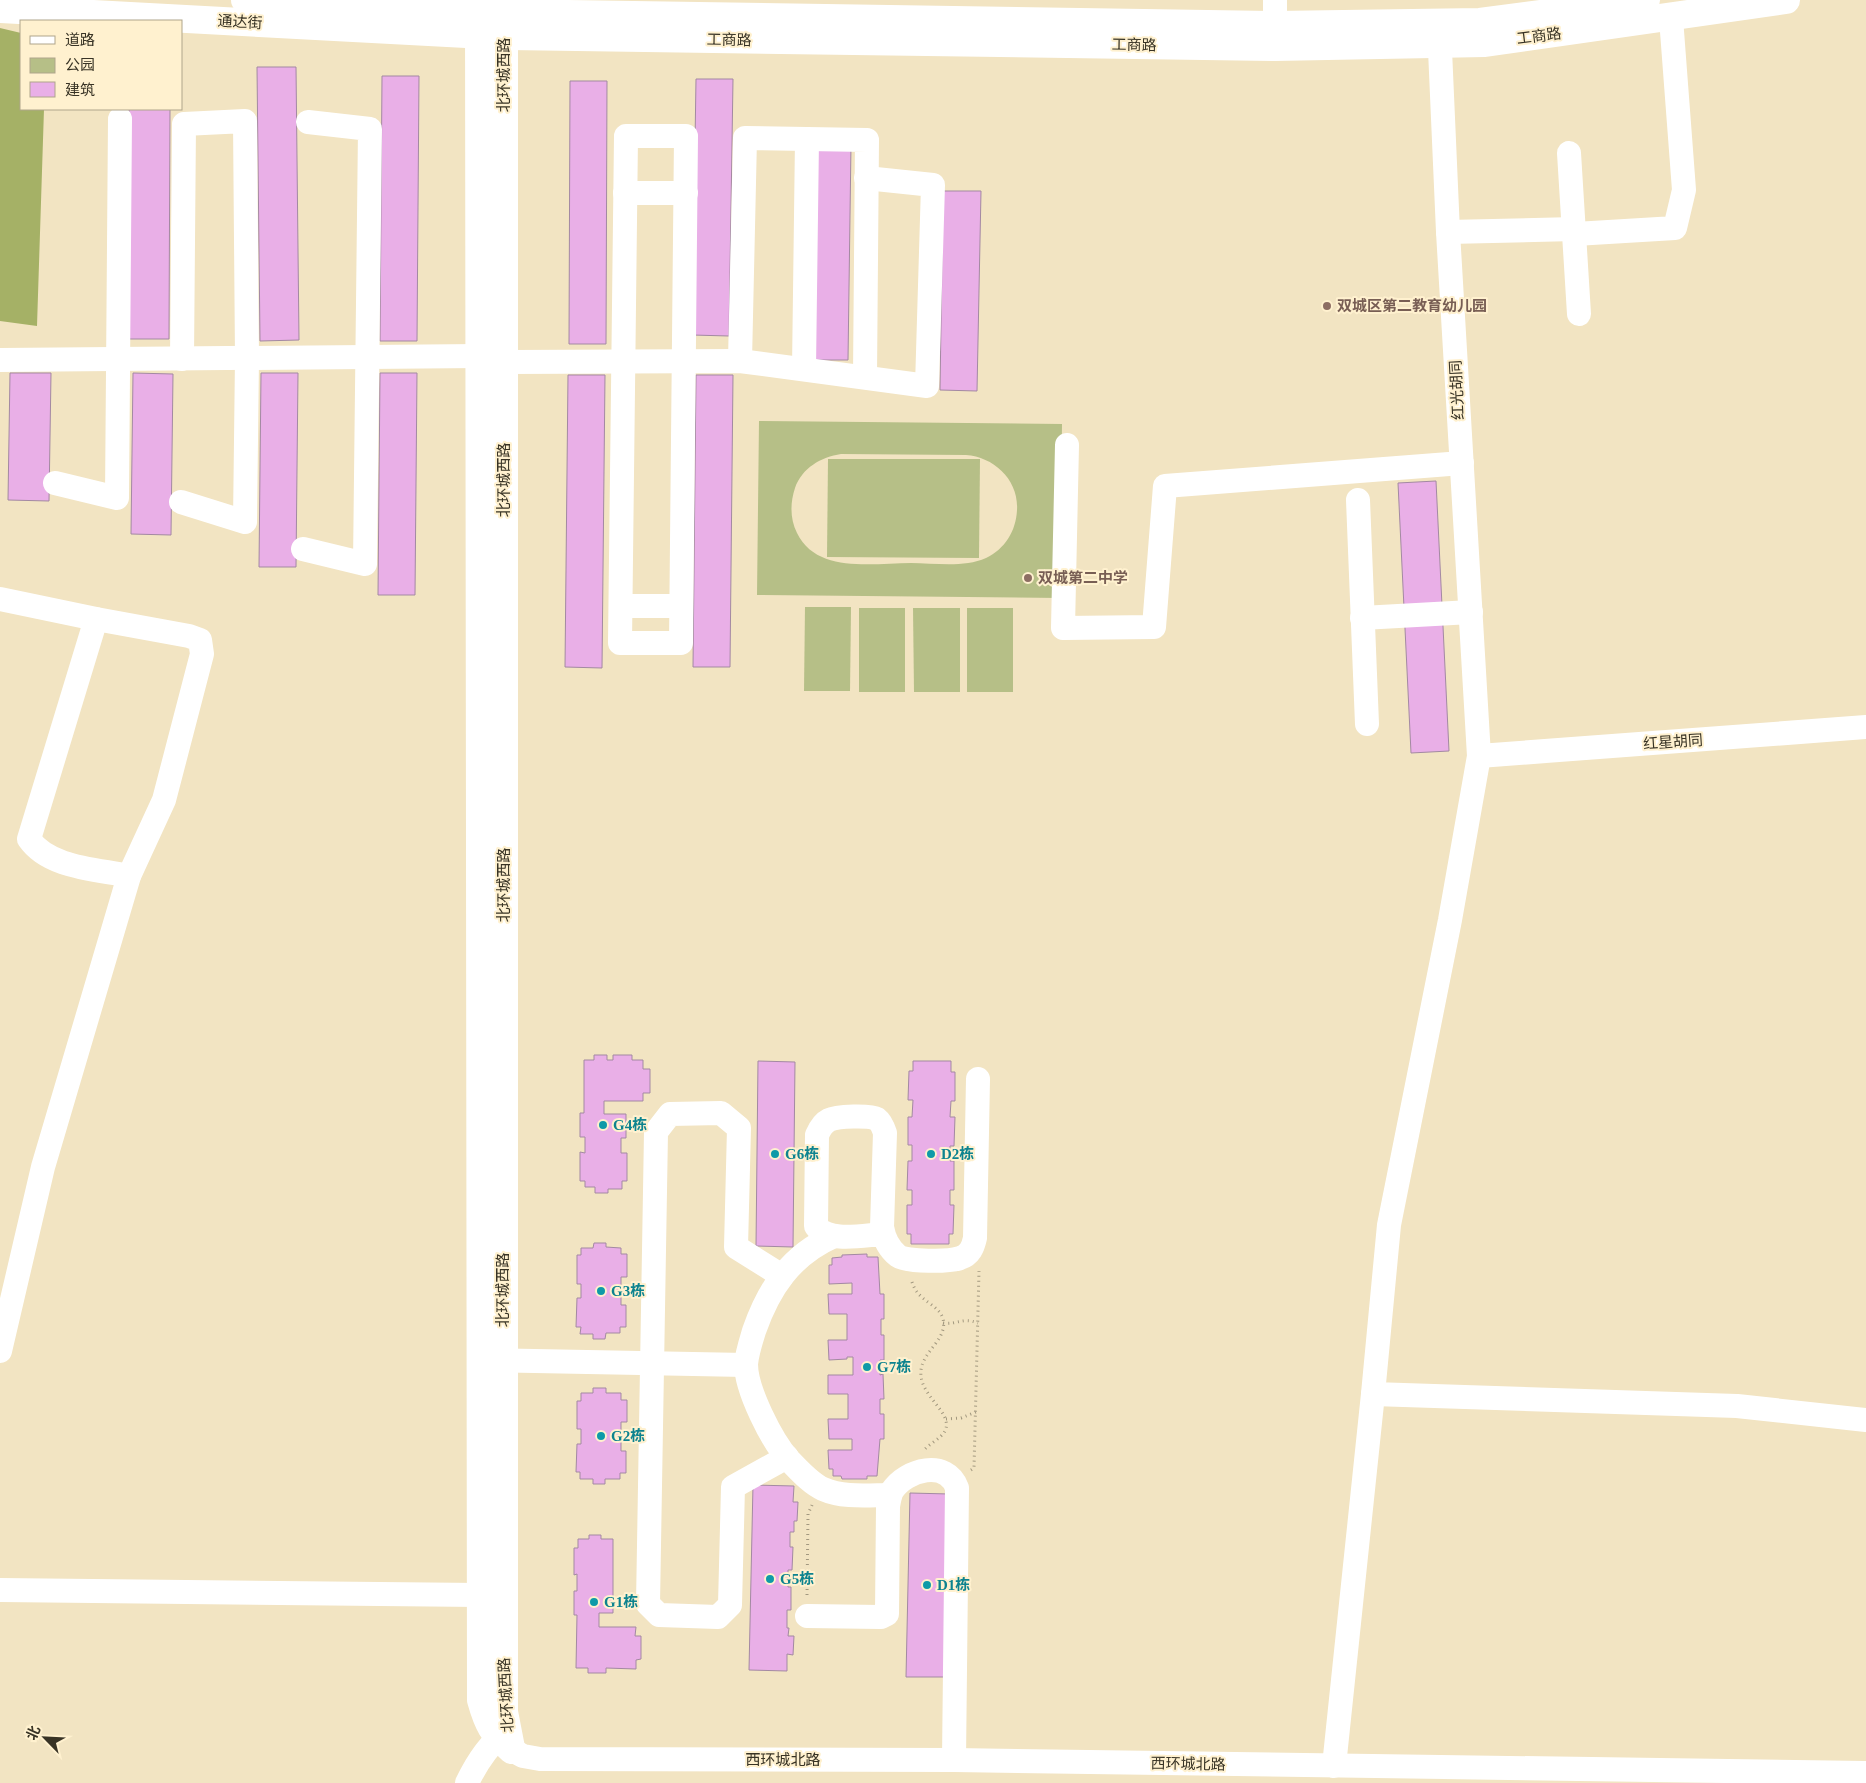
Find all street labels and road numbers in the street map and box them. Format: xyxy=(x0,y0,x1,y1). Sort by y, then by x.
street label: 通达街 xyxy=(217,13,263,31)
street label: 工商路 xyxy=(1516,25,1562,47)
street label: 工商路 xyxy=(706,32,752,48)
street label: 北环城西路 xyxy=(495,37,512,113)
street label: 工商路 xyxy=(1111,37,1157,53)
street label: 红光胡同 xyxy=(1447,360,1467,420)
street label: 北环城西路 xyxy=(495,442,512,518)
street label: 红星胡同 xyxy=(1643,732,1703,752)
street label: 北环城西路 xyxy=(495,847,512,923)
street label: 北环城西路 xyxy=(494,1252,511,1328)
street label: 北环城西路 xyxy=(495,1657,516,1733)
street label: 西环城北路 xyxy=(745,1751,821,1768)
street label: 西环城北路 xyxy=(1150,1754,1226,1773)

